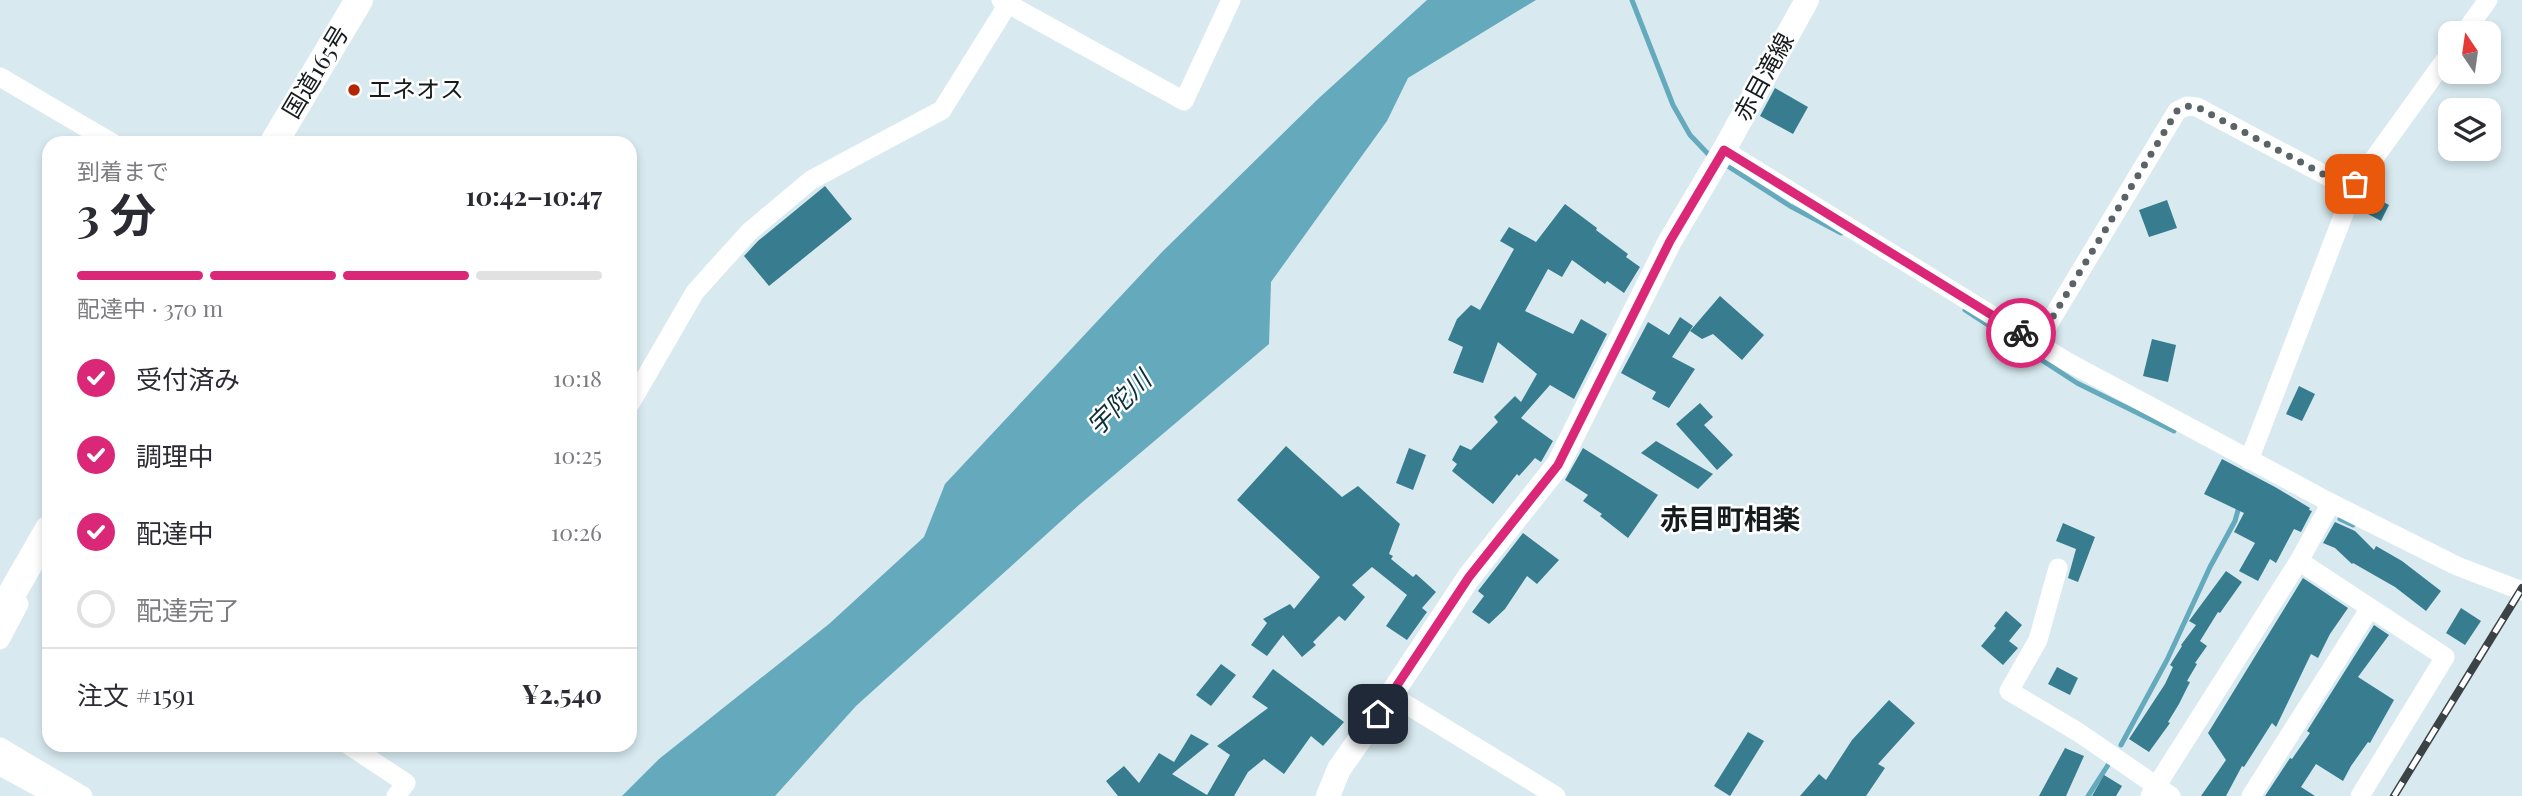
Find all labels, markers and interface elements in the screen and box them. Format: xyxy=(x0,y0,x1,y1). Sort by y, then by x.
street label: 国道165号 xyxy=(274,18,355,123)
north arrow xyxy=(2438,21,2501,84)
map controls xyxy=(2438,21,2501,161)
street label: 赤目滝線 xyxy=(1725,26,1800,126)
place label: エネオス xyxy=(368,72,464,104)
marker: エネオス xyxy=(346,82,362,98)
button: layers xyxy=(2438,98,2501,161)
pin xyxy=(2325,154,2385,214)
text: 到着まで xyxy=(77,155,169,186)
icon: bag xyxy=(2336,165,2374,203)
text: 10:42–10:47 xyxy=(465,178,602,213)
text: 3 分 xyxy=(77,182,156,244)
text: 配達中 · 370 m xyxy=(77,292,223,323)
courier xyxy=(1986,298,2056,368)
icon: bike xyxy=(2002,314,2040,352)
icon: check xyxy=(77,359,115,397)
water label: 宇陀川 xyxy=(1078,360,1160,442)
text: 受付済み xyxy=(136,361,240,396)
text: 10:18 xyxy=(553,362,602,393)
icon: check xyxy=(77,436,115,474)
text: 調理中 xyxy=(136,438,214,473)
text: 10:25 xyxy=(553,439,602,470)
district label: 赤目町相楽 xyxy=(1660,499,1800,536)
icon: check xyxy=(77,513,115,551)
text: 配達中 xyxy=(136,515,214,550)
text: 10:26 xyxy=(551,516,602,547)
text: 配達完了 xyxy=(136,592,240,627)
text: ¥2,540 xyxy=(522,676,602,711)
text: 注文 #1591 xyxy=(77,677,195,712)
pin xyxy=(1348,684,1408,744)
icon: home xyxy=(1359,695,1397,733)

